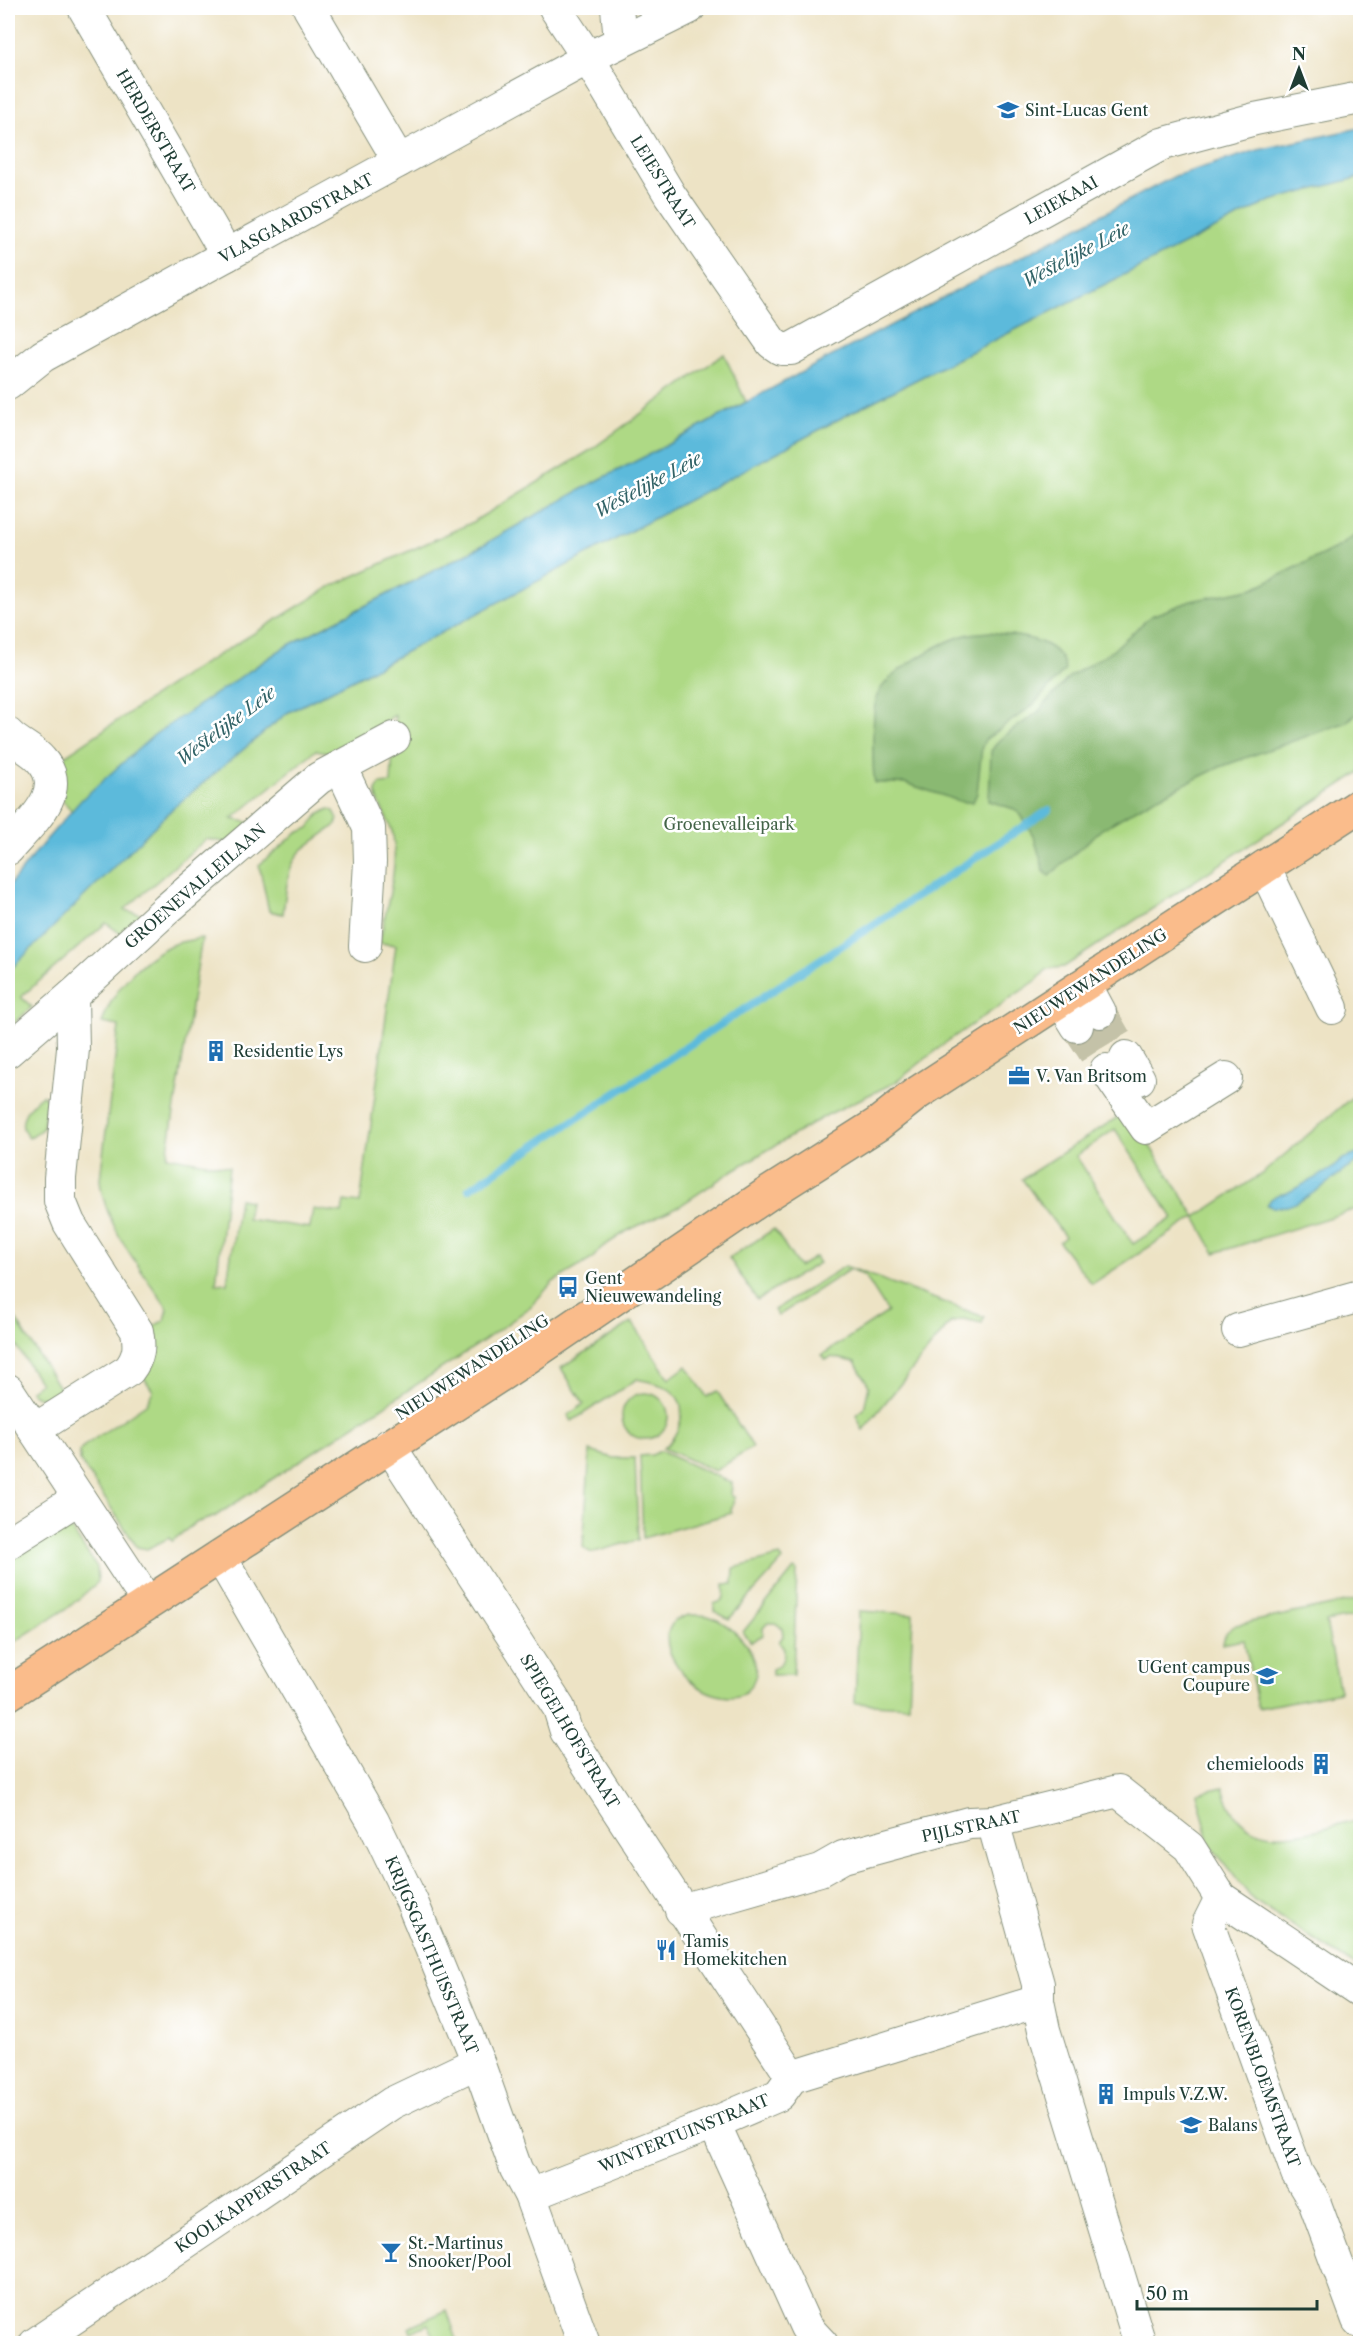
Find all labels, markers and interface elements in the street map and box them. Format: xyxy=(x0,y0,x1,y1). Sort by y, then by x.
north arrow xyxy=(1269,39,1329,99)
text: N xyxy=(1292,44,1306,64)
street label: HERDERSTRAAT xyxy=(112,66,200,197)
school or university icon: Sint-Lucas Gent xyxy=(996,98,1020,122)
place label: Sint-Lucas Gent xyxy=(1025,100,1149,120)
street label: LEIESTRAAT xyxy=(626,132,700,232)
street label: VLASGAARDSTRAAT xyxy=(214,169,377,268)
street label: LEIEKAAI xyxy=(1021,172,1101,228)
water label: Westelijke Leie xyxy=(1018,217,1135,293)
water label: Westelijke Leie xyxy=(590,447,707,523)
water label: Westelijke Leie xyxy=(172,681,281,771)
park label: Groenevalleipark xyxy=(663,814,795,834)
street label: GROENEVALLEILAAN xyxy=(120,819,270,953)
street label: NIEUWEWANDELING xyxy=(1010,924,1171,1038)
building icon: Residentie Lys xyxy=(204,1039,228,1063)
place label: Residentie Lys xyxy=(233,1041,343,1061)
office icon: V. Van Britsom xyxy=(1007,1064,1031,1088)
place label: V. Van Britsom xyxy=(1035,1066,1147,1086)
place label: Gent Nieuwewandeling xyxy=(585,1268,722,1306)
bus stop icon: Gent Nieuwewandeling xyxy=(556,1275,580,1299)
street label: NIEUWEWANDELING xyxy=(392,1310,553,1424)
street label: SPIEGELHOFSTRAAT xyxy=(516,1650,624,1812)
place label: UGent campus Coupure xyxy=(1138,1657,1250,1695)
school or university icon: UGent campus Coupure xyxy=(1255,1664,1279,1688)
building icon: chemieloods xyxy=(1309,1752,1333,1776)
place label: chemieloods xyxy=(1207,1754,1304,1774)
street label: PIJLSTRAAT xyxy=(920,1806,1022,1846)
street label: KRIJGSGASTHUISSTRAAT xyxy=(381,1853,483,2057)
place label: Tamis Homekitchen xyxy=(683,1931,787,1969)
restaurant icon: Tamis Homekitchen xyxy=(654,1938,678,1962)
street label: KORENBLOEMSTRAAT xyxy=(1221,1984,1305,2170)
building icon: Impuls V.Z.W. xyxy=(1094,2082,1118,2106)
place label: Impuls V.Z.W. xyxy=(1123,2084,1228,2104)
street label: WINTERTUINSTRAAT xyxy=(595,2090,772,2177)
school or university icon: Balans xyxy=(1179,2113,1203,2137)
place label: Balans xyxy=(1208,2115,1258,2135)
street label: KOOLKAPPERSTRAAT xyxy=(171,2137,335,2257)
place label: St.-Martinus Snooker/Pool xyxy=(408,2233,512,2271)
bar icon: St.-Martinus Snooker/Pool xyxy=(379,2240,403,2264)
scale bar xyxy=(1137,2273,1317,2311)
text: 50 m xyxy=(1146,2283,1189,2305)

